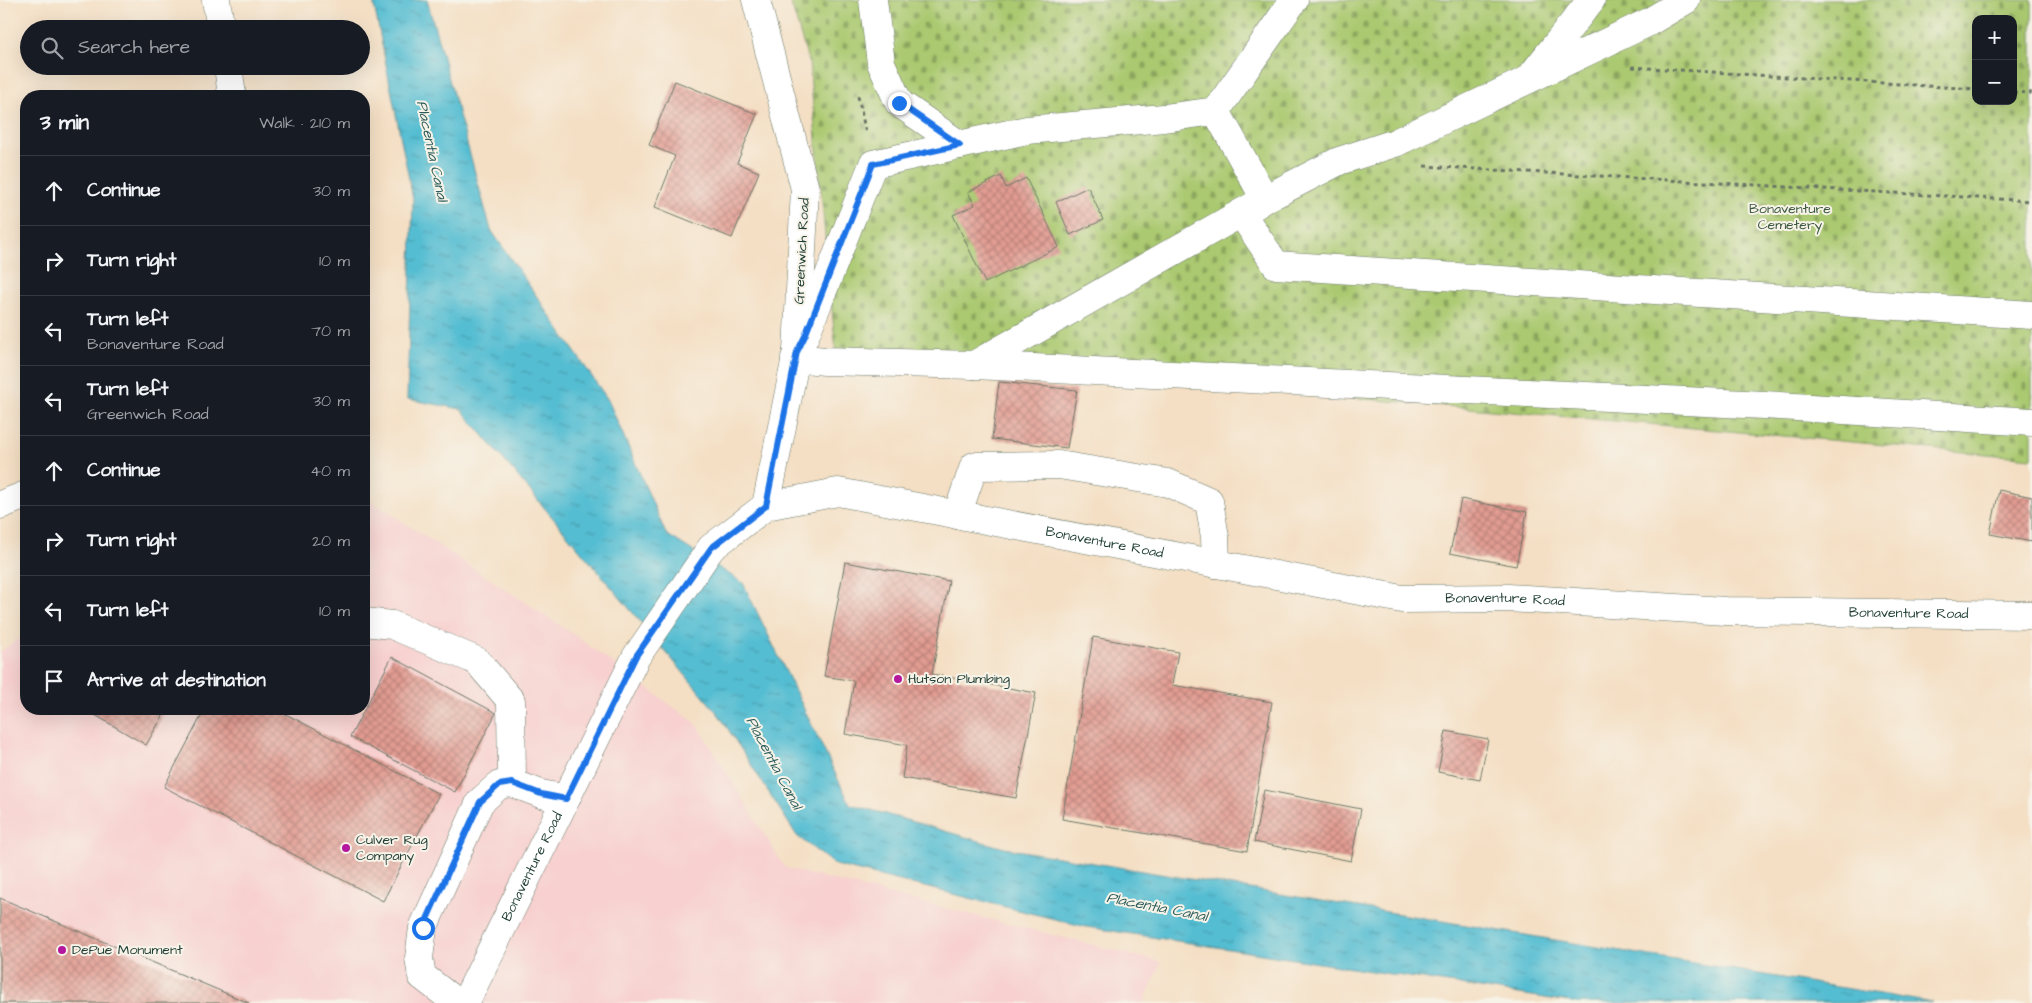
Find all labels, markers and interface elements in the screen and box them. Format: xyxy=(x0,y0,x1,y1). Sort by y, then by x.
map controls xyxy=(1972,15,2017,105)
button: + xyxy=(1972,15,2017,60)
search box xyxy=(20,20,370,75)
icon: search xyxy=(38,34,66,62)
text: Search here xyxy=(78,34,190,61)
button: − xyxy=(1972,60,2017,105)
route end xyxy=(888,92,911,115)
water label: Placentia Canal xyxy=(411,99,453,205)
text: 3 min xyxy=(40,108,89,137)
text: Walk · 210 m xyxy=(259,112,350,134)
icon: ahead xyxy=(40,177,68,205)
text: Continue xyxy=(87,177,161,204)
text: 30 m xyxy=(313,180,350,202)
street label: Greenwich Road xyxy=(789,197,815,305)
park label: Bonaventure Cemetery xyxy=(1749,199,1831,235)
icon: right xyxy=(40,247,68,275)
text: Turn right xyxy=(87,247,176,274)
text: 10 m xyxy=(319,250,350,272)
text: Turn left xyxy=(87,306,168,333)
icon: left xyxy=(40,317,68,345)
text: 70 m xyxy=(311,320,350,342)
text: Bonaventure Road xyxy=(87,333,224,355)
text: Turn left xyxy=(87,376,168,403)
icon: left xyxy=(40,387,68,415)
text: 30 m xyxy=(313,390,350,412)
text: Greenwich Road xyxy=(87,403,209,425)
icon: ahead xyxy=(40,457,68,485)
text: Continue xyxy=(87,457,161,484)
text: 40 m xyxy=(310,460,350,482)
street label: Bonaventure Road xyxy=(1044,522,1165,564)
icon: right xyxy=(40,527,68,555)
text: Turn right xyxy=(87,527,176,554)
text: 20 m xyxy=(312,530,350,552)
street label: Bonaventure Road xyxy=(1445,588,1565,611)
icon: left xyxy=(40,597,68,625)
text: Turn left xyxy=(87,597,168,624)
text: 10 m xyxy=(319,600,350,622)
street label: Bonaventure Road xyxy=(1849,603,1969,624)
icon: arrive xyxy=(40,667,68,695)
text: Arrive at destination xyxy=(87,667,266,694)
place label: Hutson Plumbing xyxy=(908,669,1010,689)
marker: Hutson Plumbing xyxy=(892,673,904,685)
water label: Placentia Canal xyxy=(741,713,808,815)
street label: Bonaventure Road xyxy=(497,809,568,925)
place label: Culver Rug Company xyxy=(356,830,428,866)
marker: Culver Rug Company xyxy=(340,842,352,854)
water label: Placentia Canal xyxy=(1105,887,1211,927)
route start xyxy=(412,917,435,940)
place label: DePue Monument xyxy=(72,940,183,960)
marker: DePue Monument xyxy=(56,944,68,956)

